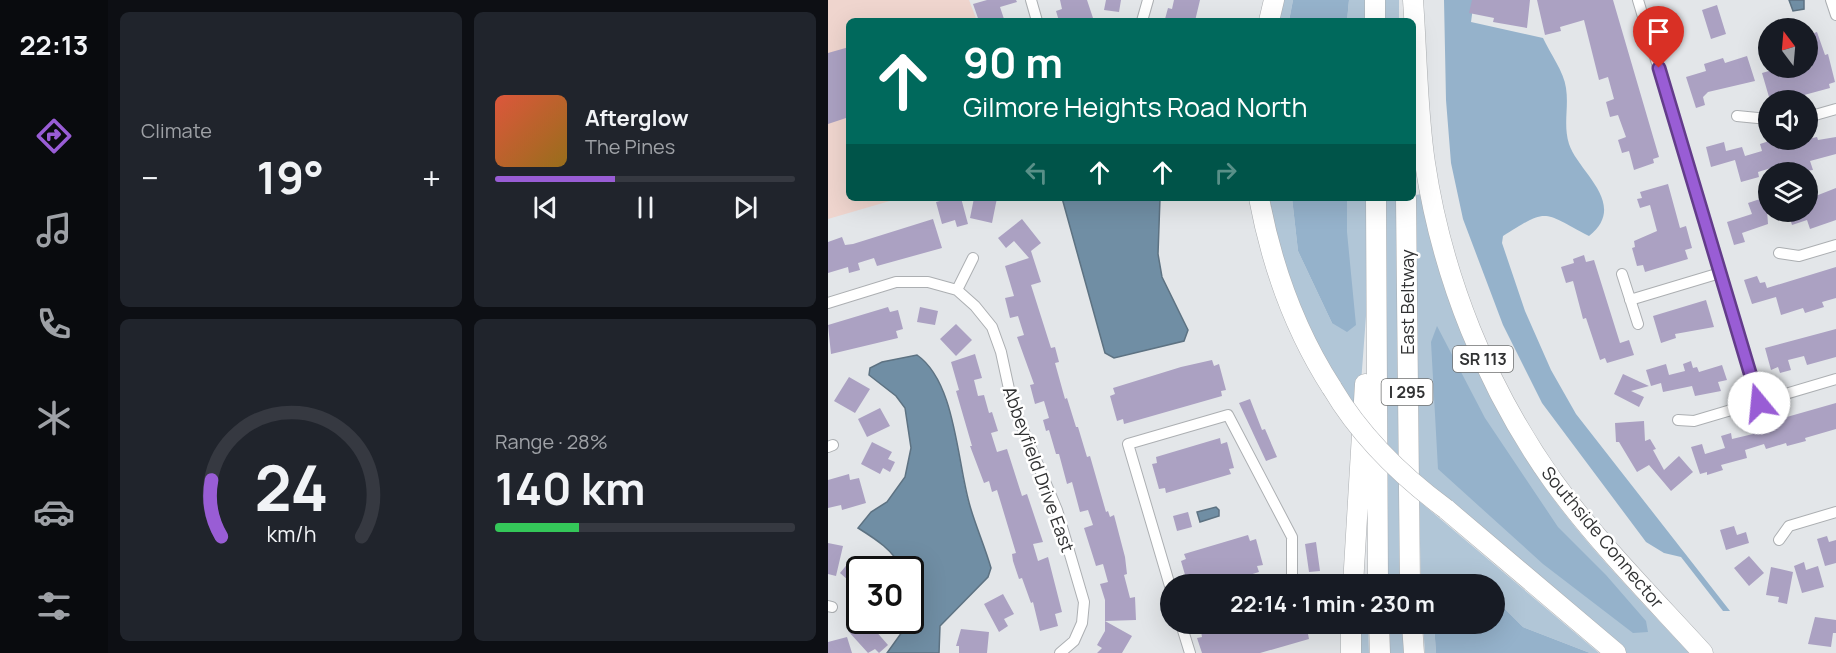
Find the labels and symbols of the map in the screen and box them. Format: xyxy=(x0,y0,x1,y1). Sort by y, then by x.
pin xyxy=(1633,6,1684,68)
north arrow xyxy=(1758,18,1818,78)
street label: East Beltway xyxy=(1395,249,1419,355)
road number: SR 113 xyxy=(1453,346,1513,372)
position arrow xyxy=(1727,371,1791,435)
road number: I 295 xyxy=(1382,379,1432,405)
street label: Abbeyfield Drive East xyxy=(998,383,1080,555)
street label: Southside Connector xyxy=(1537,461,1670,613)
speed limit sign: 30 xyxy=(846,556,924,634)

